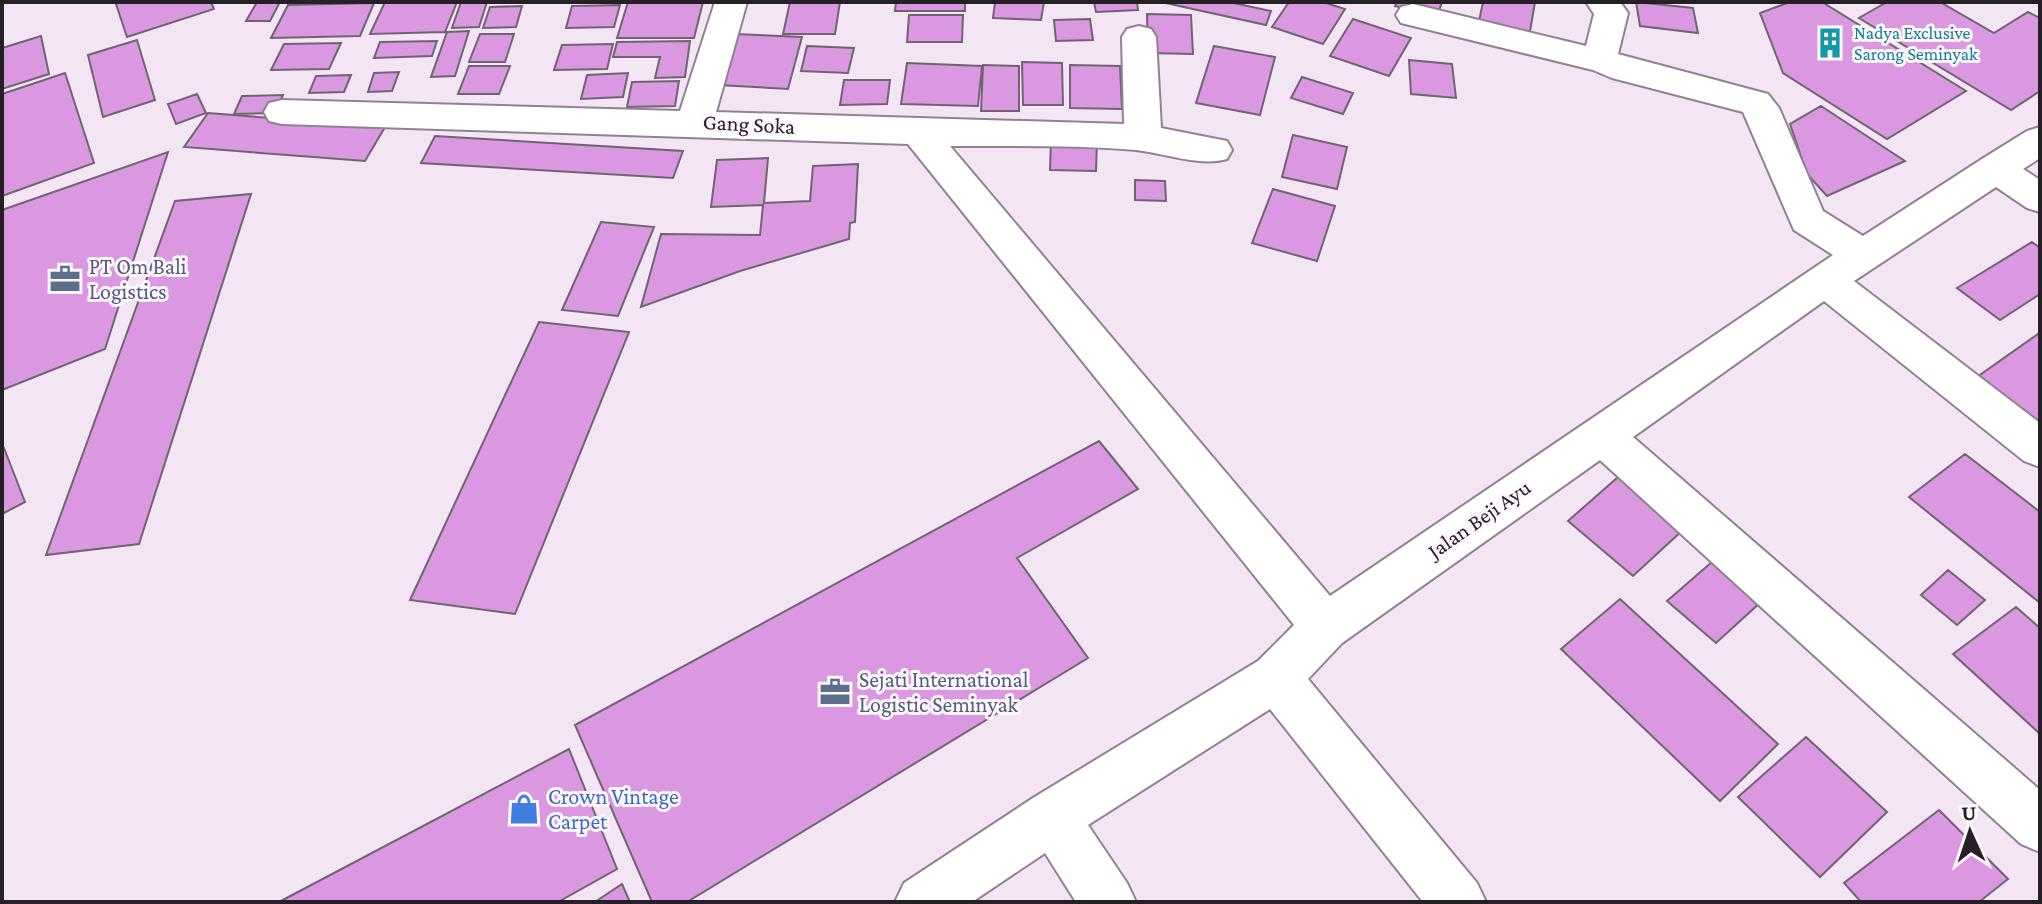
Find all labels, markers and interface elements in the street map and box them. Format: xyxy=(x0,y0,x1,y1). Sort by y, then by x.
place label: Nadya Exclusive Sarong Seminyak xyxy=(1854,23,1978,64)
building icon: Nadya Exclusive Sarong Seminyak xyxy=(1813,26,1847,60)
street label: Gang Soka xyxy=(702,109,796,139)
place label: PT Om Bali Logistics xyxy=(89,254,187,304)
office icon: PT Om Bali Logistics xyxy=(48,262,82,296)
street label: Jalan Beji Ayu xyxy=(1421,474,1535,565)
place label: Sejati International Logistic Seminyak xyxy=(859,667,1029,717)
office icon: Sejati International Logistic Seminyak xyxy=(818,675,852,709)
place label: Crown Vintage Carpet xyxy=(548,784,679,834)
shop icon: Crown Vintage Carpet xyxy=(507,792,541,826)
north arrow xyxy=(1930,792,2010,872)
text: U xyxy=(1961,800,1977,825)

